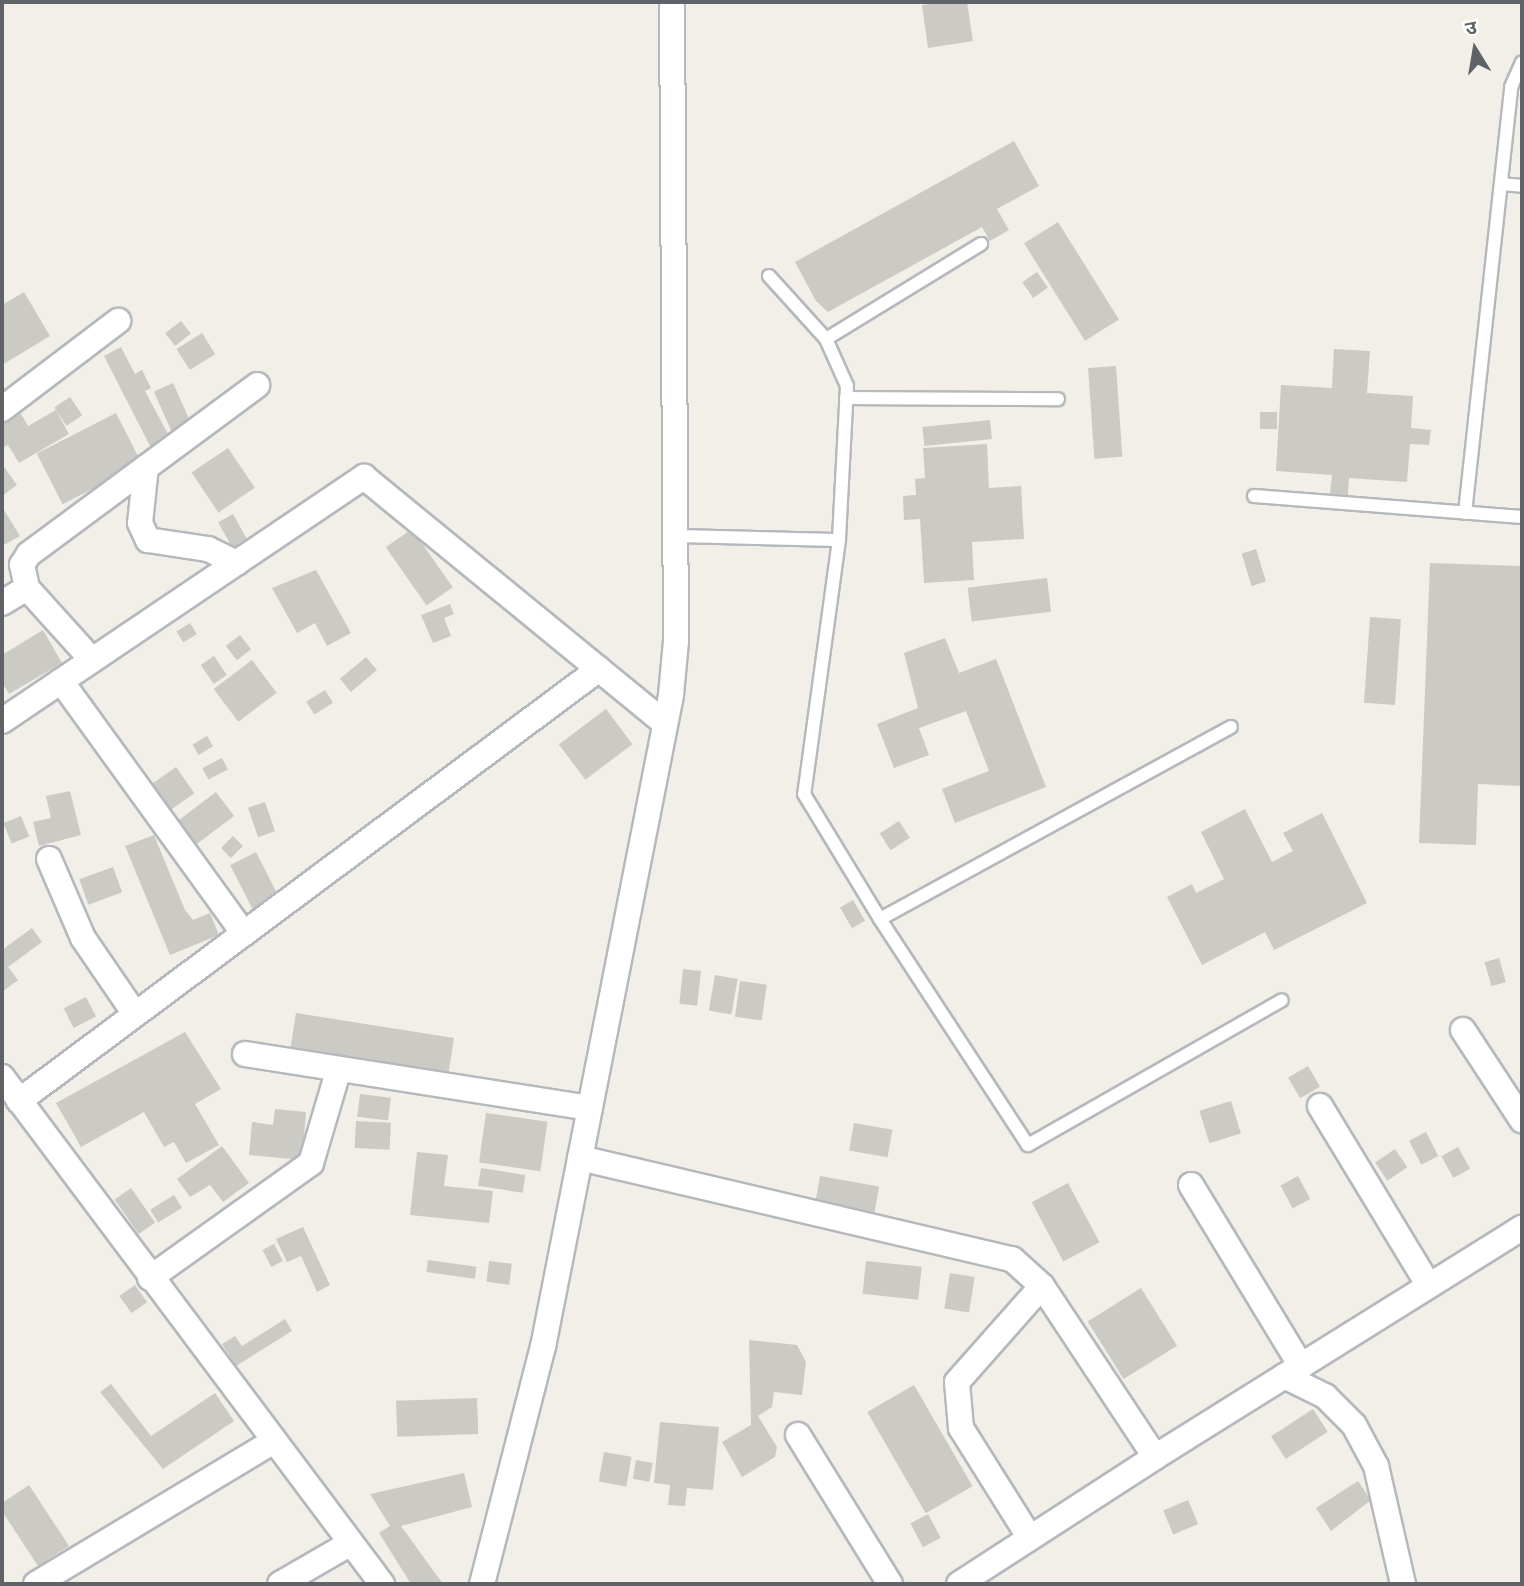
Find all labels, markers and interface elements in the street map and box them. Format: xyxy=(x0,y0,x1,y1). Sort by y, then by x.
north arrow xyxy=(1440,14,1510,84)
text: उ xyxy=(1463,16,1479,40)

